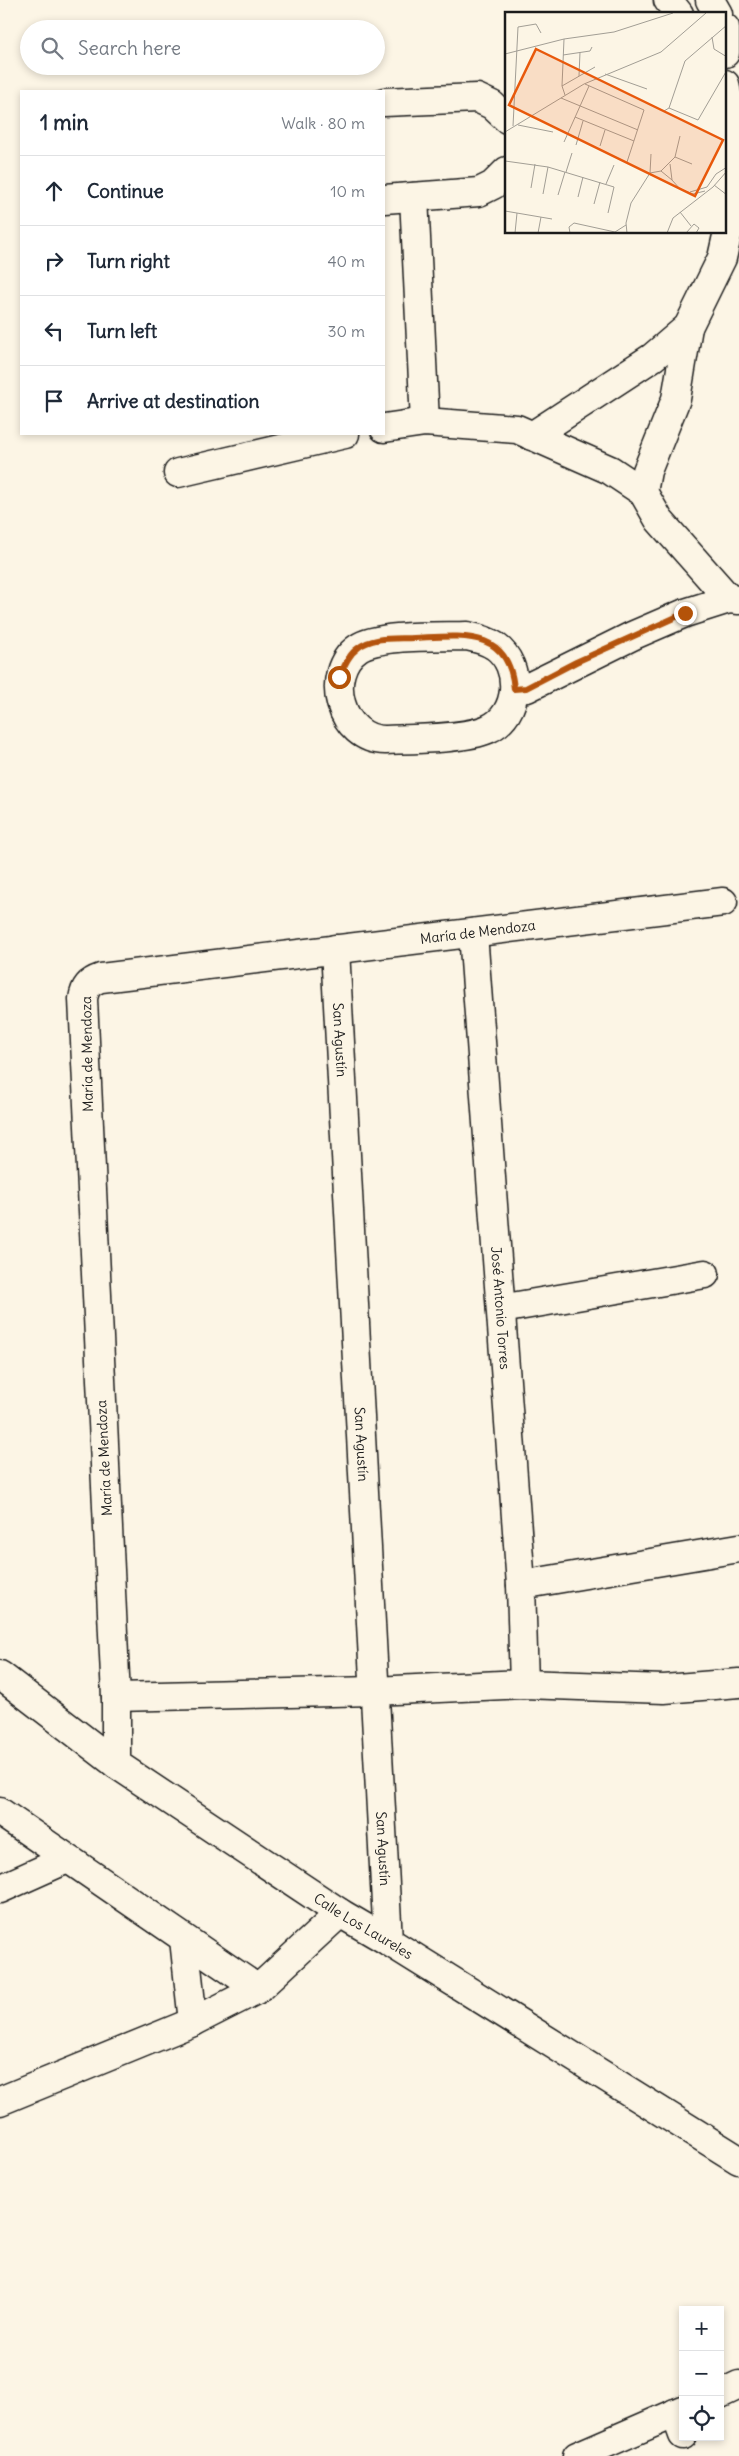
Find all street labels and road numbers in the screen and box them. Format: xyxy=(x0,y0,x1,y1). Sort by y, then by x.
street label: María de Mendoza xyxy=(419,916,537,948)
street label: María de Mendoza xyxy=(77,996,97,1112)
street label: San Agustín xyxy=(329,1002,351,1078)
street label: José Antonio Torres xyxy=(487,1246,514,1370)
street label: María de Mendoza xyxy=(92,1400,116,1516)
street label: San Agustín xyxy=(350,1407,372,1482)
street label: San Agustín xyxy=(372,1811,394,1886)
street label: Calle Los Laureles xyxy=(310,1889,416,1963)

